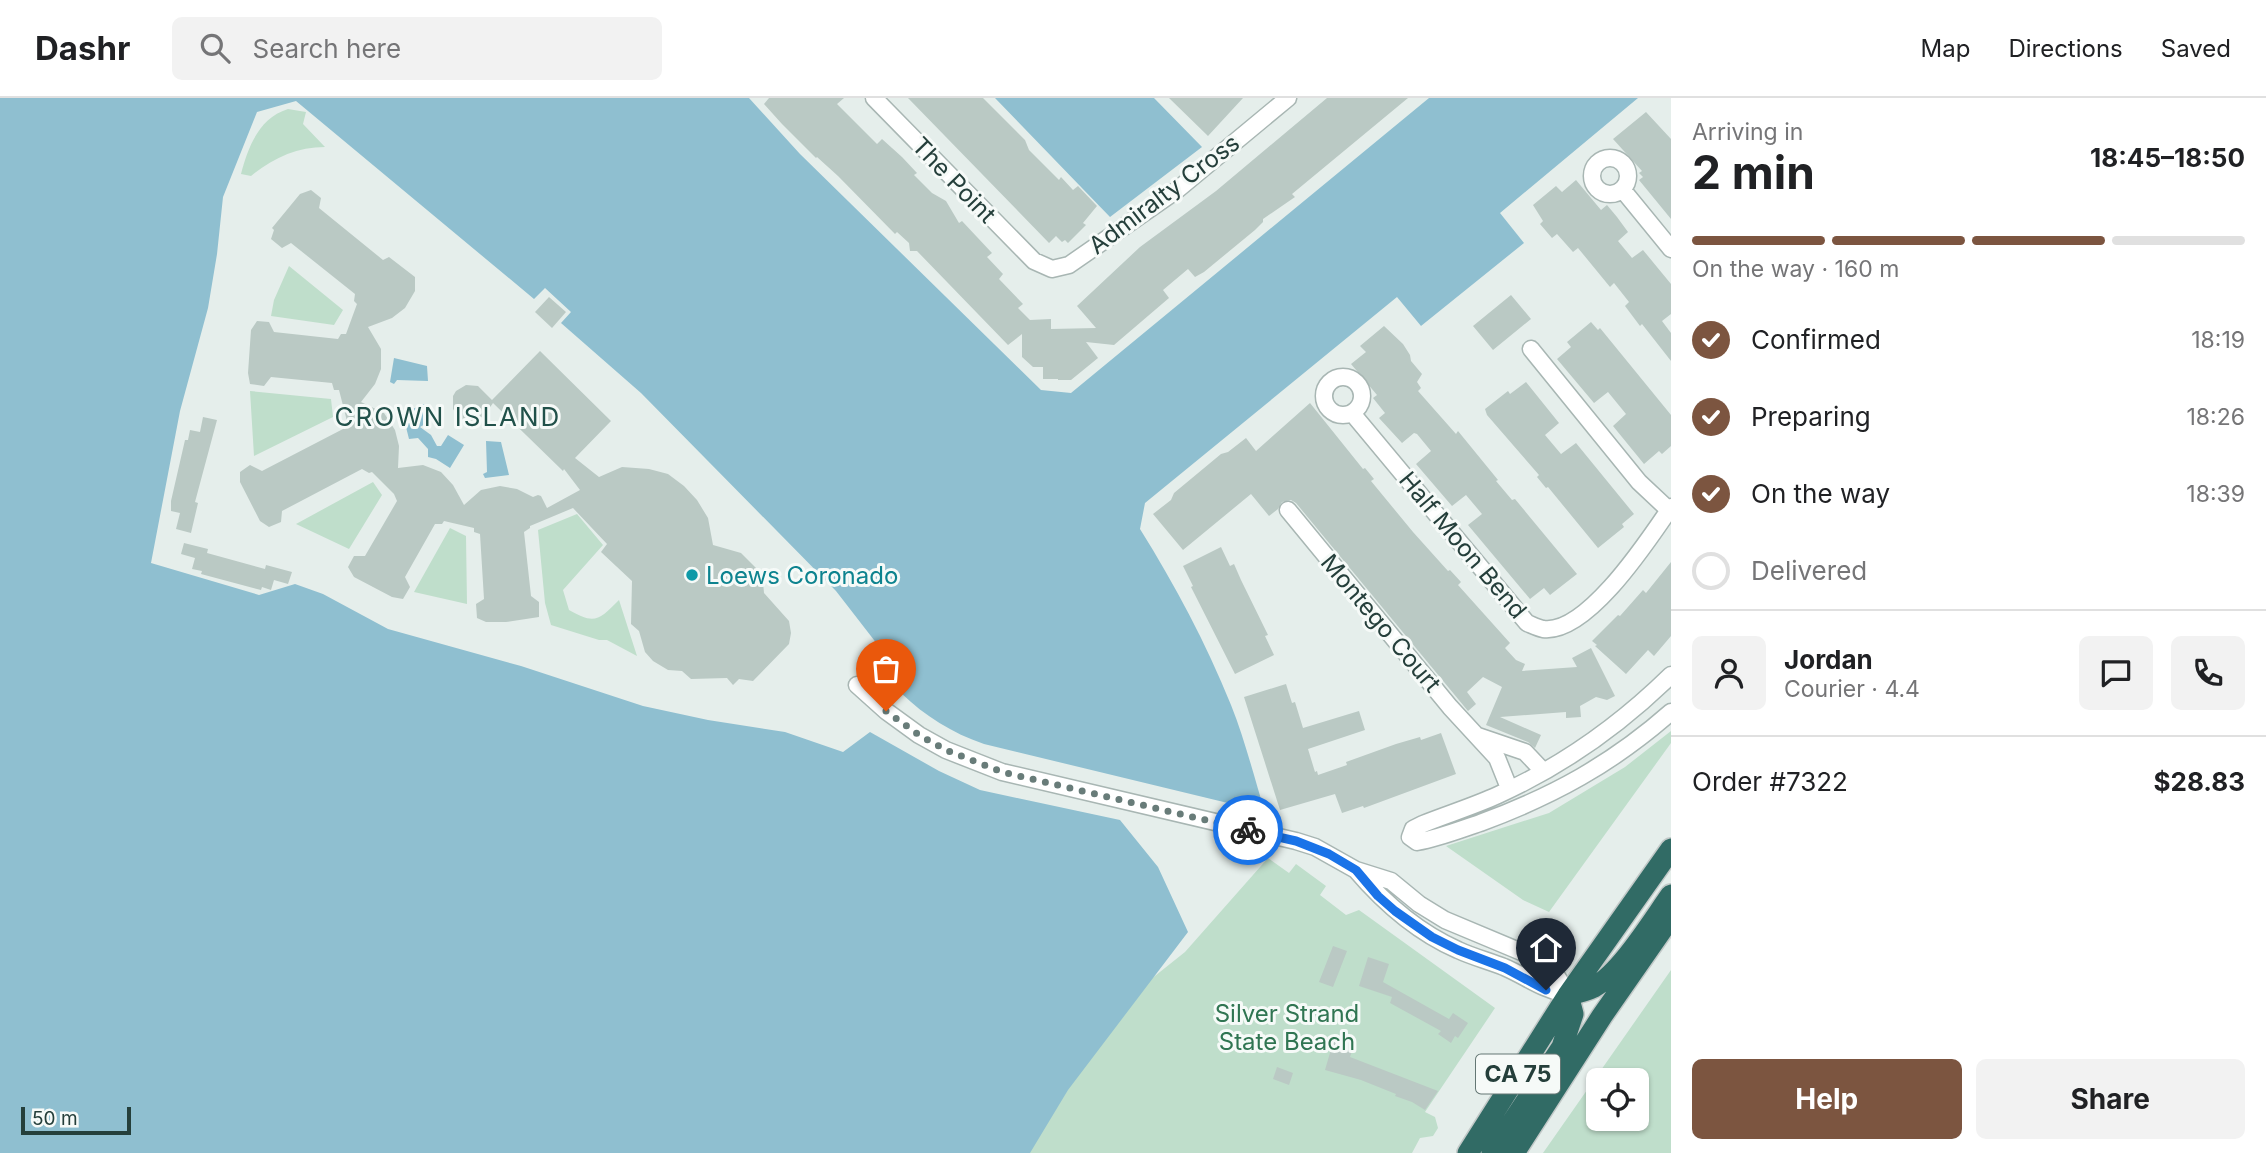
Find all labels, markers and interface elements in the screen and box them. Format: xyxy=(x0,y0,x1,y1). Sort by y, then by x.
search box xyxy=(172,17,662,80)
text: Dashr xyxy=(35,28,130,68)
icon: search xyxy=(196,29,234,67)
text: Search here xyxy=(252,33,401,64)
text: Map xyxy=(1921,34,1970,63)
text: Directions xyxy=(2008,34,2123,63)
text: Saved xyxy=(2161,34,2231,63)
text: Arriving in xyxy=(1692,118,1803,146)
street label: Admiralty Cross xyxy=(1083,128,1245,260)
street label: The Point xyxy=(906,131,1002,229)
text: 18:45–18:50 xyxy=(2090,142,2245,173)
text: 2 min xyxy=(1692,144,1815,200)
text: On the way · 160 m xyxy=(1692,255,1899,283)
icon: check xyxy=(1692,321,1730,359)
text: Confirmed xyxy=(1751,324,1881,355)
text: 18:19 xyxy=(2191,326,2245,354)
icon: check xyxy=(1692,398,1730,436)
district label: CROWN ISLAND xyxy=(335,401,561,432)
text: Preparing xyxy=(1751,401,1871,432)
text: 18:26 xyxy=(2187,403,2245,431)
street label: Half Moon Bend xyxy=(1393,466,1533,624)
icon: check xyxy=(1692,475,1730,513)
text: On the way xyxy=(1751,478,1890,509)
text: 18:39 xyxy=(2186,480,2245,508)
street label: Montego Court xyxy=(1315,548,1447,698)
text: Delivered xyxy=(1751,555,1867,586)
place label: Loews Coronado xyxy=(706,561,898,590)
marker: Loews Coronado xyxy=(684,567,700,583)
button: person xyxy=(1692,636,1766,710)
button: chat xyxy=(2079,636,2153,710)
button: phone xyxy=(2171,636,2245,710)
pin xyxy=(856,639,916,711)
text: Jordan xyxy=(1784,644,1873,675)
icon: bag xyxy=(867,650,905,688)
text: Courier · 4.4 xyxy=(1784,675,1920,703)
text: Order #7322 xyxy=(1692,766,1848,797)
text: $28.83 xyxy=(2154,766,2245,797)
courier xyxy=(1213,795,1283,865)
icon: bike xyxy=(1229,811,1267,849)
pin xyxy=(1516,918,1576,990)
icon: home xyxy=(1527,929,1565,967)
park label: Silver Strand State Beach xyxy=(1215,999,1359,1056)
road number: CA 75 xyxy=(1476,1054,1560,1093)
button: Help xyxy=(1692,1059,1962,1139)
button: Share xyxy=(1976,1059,2245,1139)
map controls xyxy=(1586,1068,1649,1131)
button: locate xyxy=(1586,1068,1649,1131)
scale bar xyxy=(21,1104,131,1136)
text: 50 m xyxy=(32,1107,78,1130)

